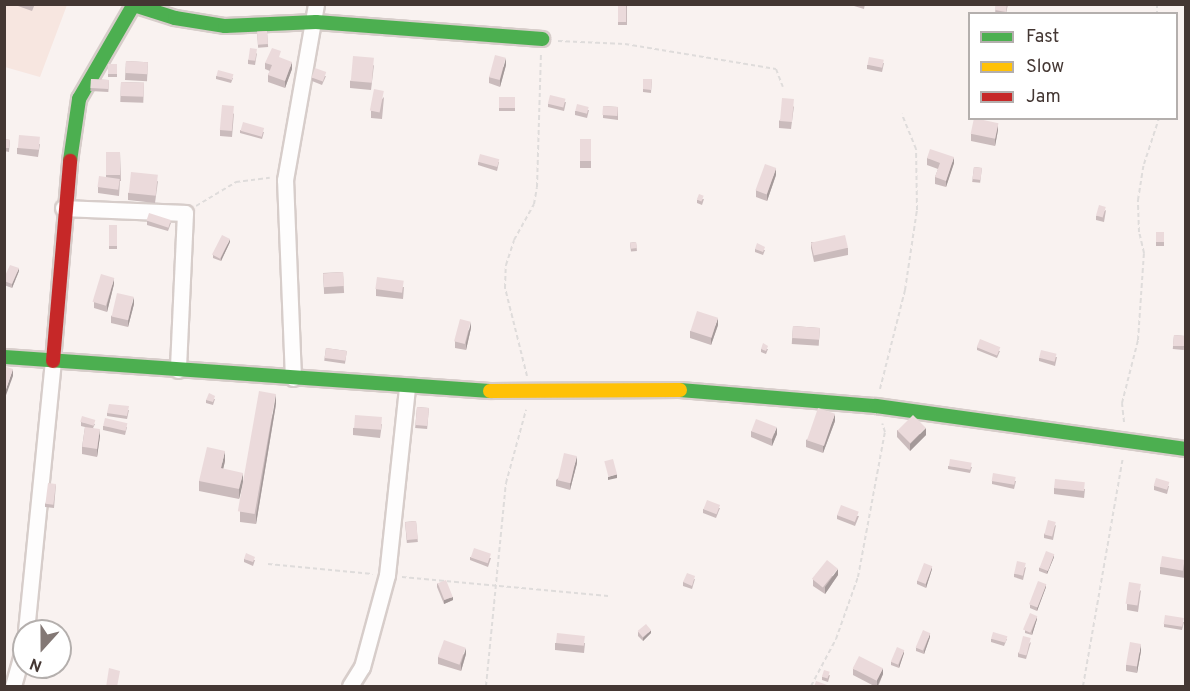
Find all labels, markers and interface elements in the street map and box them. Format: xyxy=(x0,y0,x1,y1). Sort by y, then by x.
legend xyxy=(968,12,1178,120)
text: Fast xyxy=(1026,26,1059,49)
text: Slow xyxy=(1026,56,1064,79)
text: Jam xyxy=(1026,86,1061,109)
north arrow xyxy=(12,619,72,679)
text: N xyxy=(27,653,45,675)

